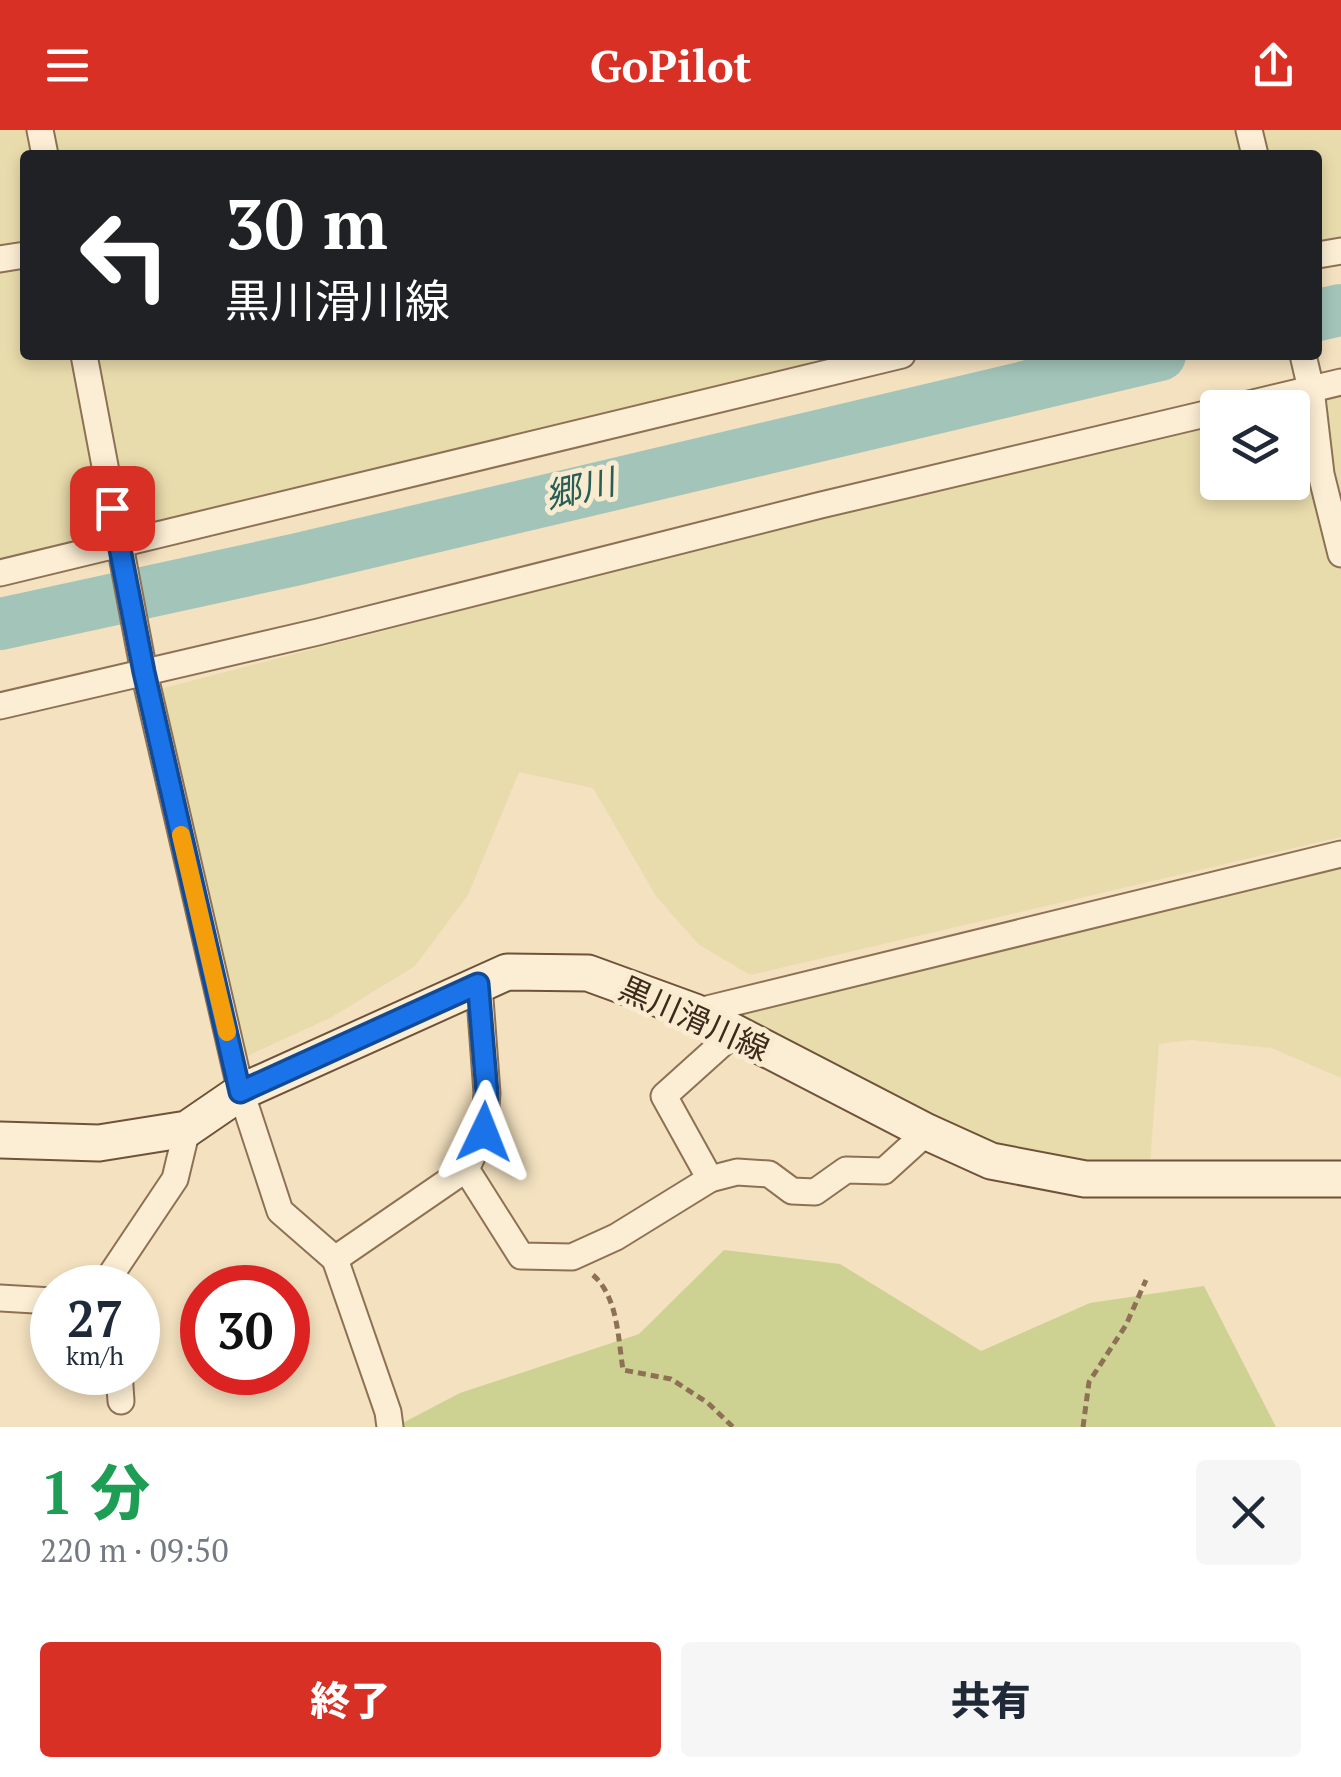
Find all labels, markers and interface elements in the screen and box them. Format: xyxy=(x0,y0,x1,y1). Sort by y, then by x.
text: GoPilot xyxy=(590,35,751,95)
icon: menu xyxy=(40,38,95,93)
icon: share xyxy=(1246,38,1301,93)
text: 30 m xyxy=(225,176,388,269)
icon: left xyxy=(60,190,190,320)
text: 黒川滑川線 xyxy=(225,270,450,330)
map controls xyxy=(1200,390,1310,500)
button: layers xyxy=(1200,390,1310,500)
water label: 郷川 xyxy=(540,457,623,518)
pin xyxy=(70,466,155,551)
icon: arrive xyxy=(85,481,140,536)
street label: 黒川滑川線 xyxy=(613,966,776,1070)
position arrow xyxy=(432,1080,536,1184)
speed limit sign: 30 xyxy=(180,1265,310,1395)
text: 27 xyxy=(67,1285,123,1351)
text: km/h xyxy=(66,1339,124,1372)
text: 1 分 xyxy=(40,1452,150,1531)
button: close xyxy=(1196,1460,1301,1565)
text: 220 m · 09:50 xyxy=(40,1529,228,1571)
button: 終了 xyxy=(40,1642,661,1757)
button: 共有 xyxy=(681,1642,1301,1757)

